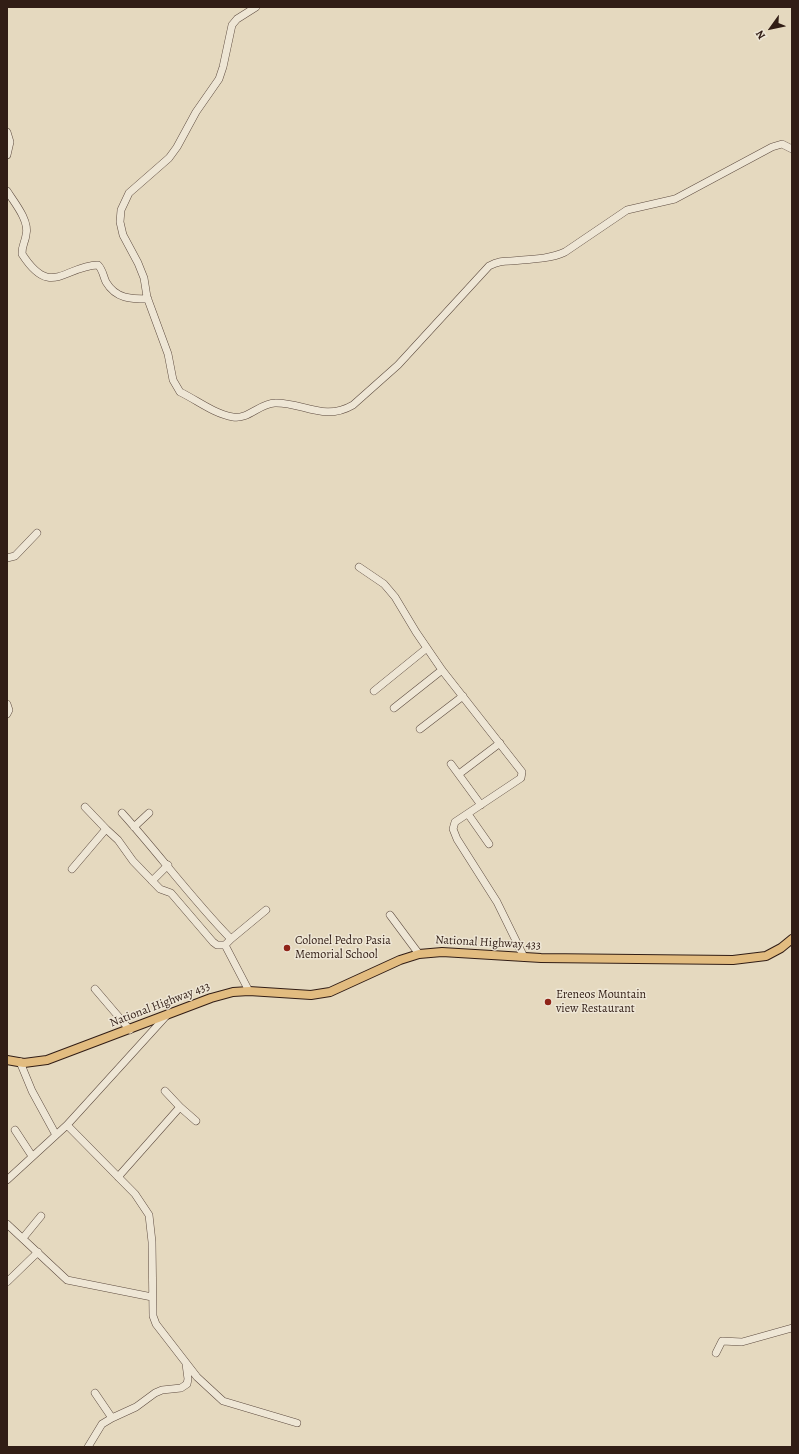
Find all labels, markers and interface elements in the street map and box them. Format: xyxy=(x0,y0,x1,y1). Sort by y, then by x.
north arrow xyxy=(751,8,791,48)
text: N xyxy=(752,27,769,42)
street label: National Highway 433 xyxy=(435,933,541,953)
place label: Colonel Pedro Pasia Memorial School xyxy=(295,934,391,962)
marker: Colonel Pedro Pasia Memorial School xyxy=(282,943,292,953)
street label: National Highway 433 xyxy=(108,979,212,1031)
place label: Ereneos Mountain view Restaurant xyxy=(556,988,646,1016)
marker: Ereneos Mountain view Restaurant xyxy=(543,997,553,1007)

